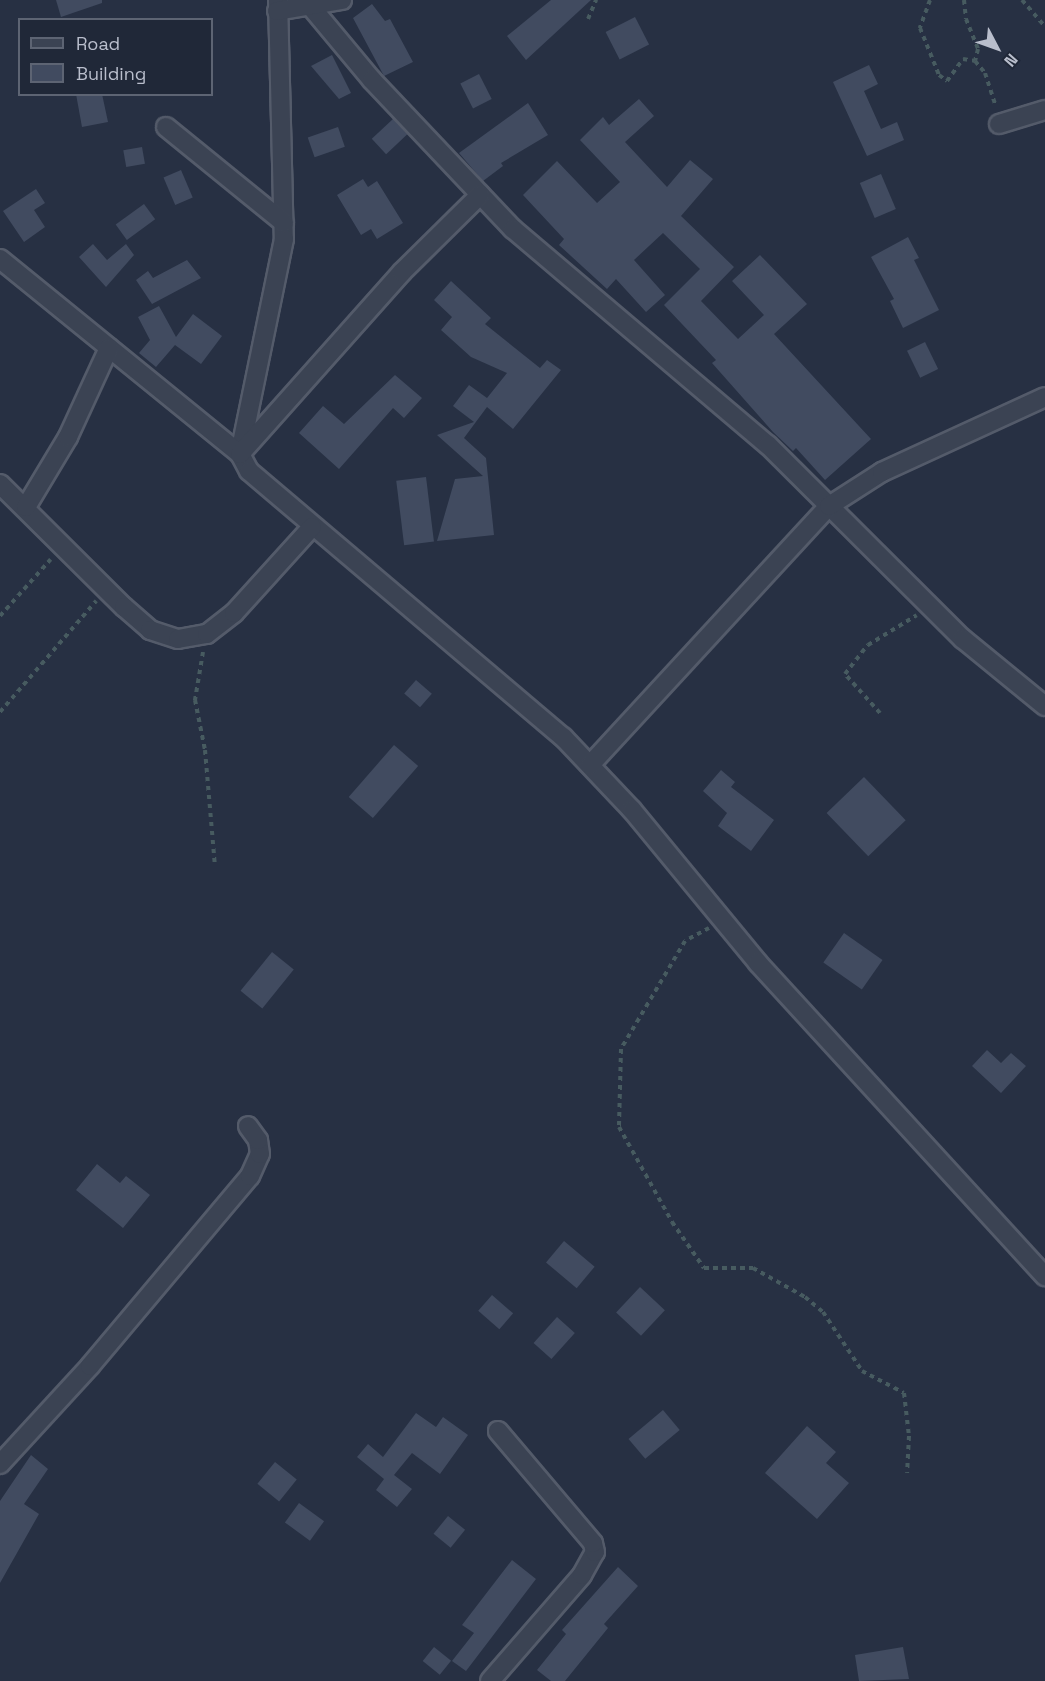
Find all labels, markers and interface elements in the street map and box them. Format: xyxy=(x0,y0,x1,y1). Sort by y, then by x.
legend xyxy=(18,18,213,96)
north arrow xyxy=(967,18,1027,78)
text: Road xyxy=(76,32,120,55)
text: N xyxy=(1000,49,1022,71)
text: Building xyxy=(76,62,146,85)

